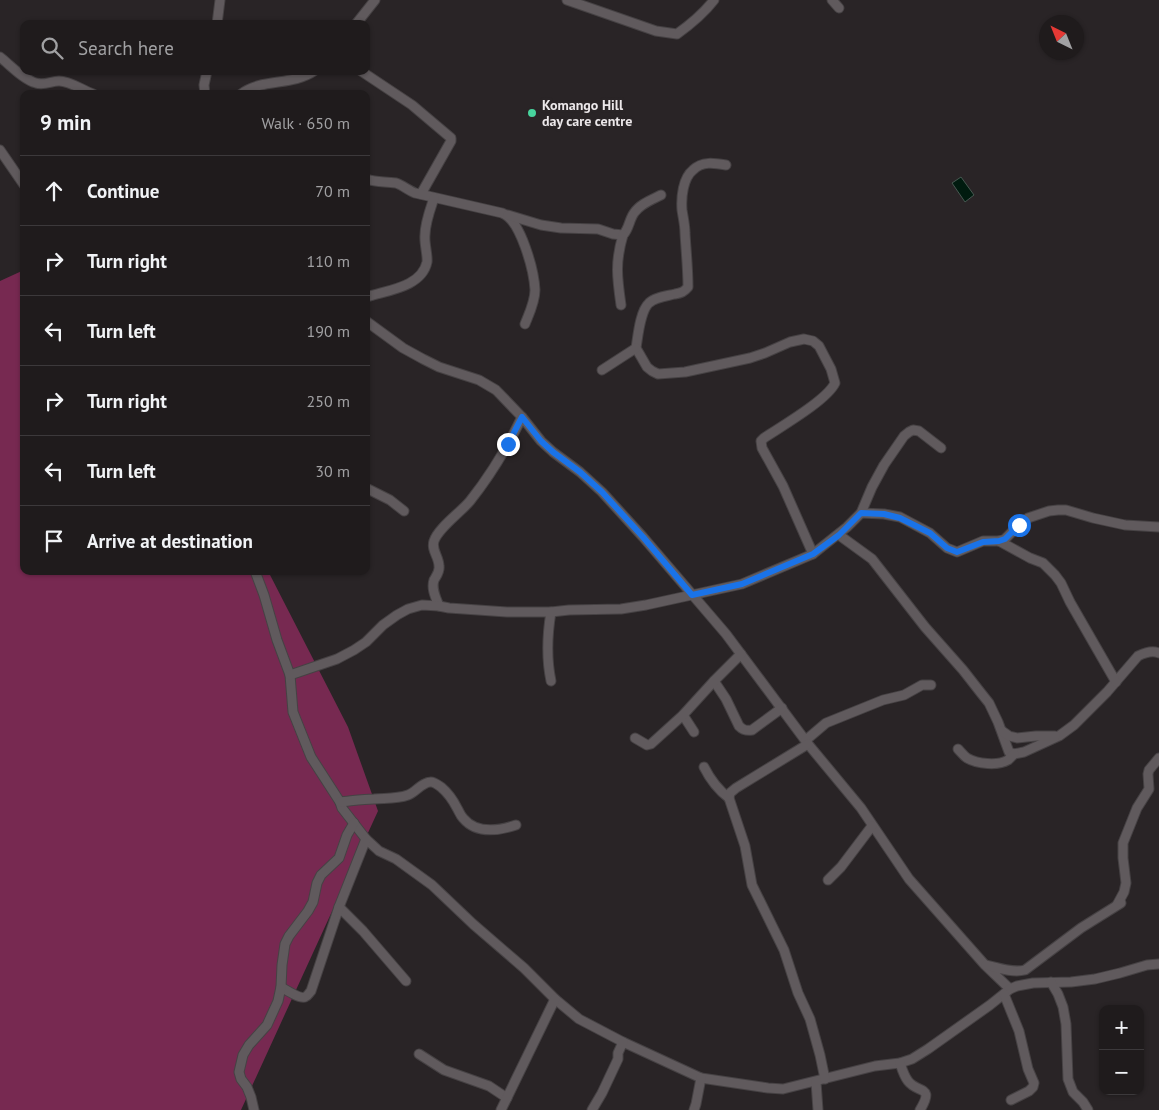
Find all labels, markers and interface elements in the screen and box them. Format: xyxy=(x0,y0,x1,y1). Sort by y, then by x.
north arrow xyxy=(1039,15,1084,60)
search box xyxy=(20,20,370,75)
icon: search xyxy=(38,34,66,62)
text: Search here xyxy=(78,36,174,60)
place label: Komango Hill day care centre xyxy=(542,96,632,130)
marker: Komango Hill day care centre xyxy=(526,107,538,119)
text: 9 min xyxy=(40,109,91,136)
text: Walk · 650 m xyxy=(261,113,350,133)
icon: ahead xyxy=(40,177,68,205)
text: Continue xyxy=(87,179,159,203)
text: 70 m xyxy=(315,181,350,201)
icon: right xyxy=(40,247,68,275)
text: Turn right xyxy=(87,249,167,273)
text: 110 m xyxy=(307,251,350,271)
icon: left xyxy=(40,317,68,345)
text: Turn left xyxy=(87,319,156,343)
text: 190 m xyxy=(307,321,350,341)
icon: right xyxy=(40,387,68,415)
text: Turn right xyxy=(87,389,167,413)
text: 250 m xyxy=(307,391,350,411)
route end xyxy=(497,433,520,456)
icon: left xyxy=(40,457,68,485)
text: Turn left xyxy=(87,459,156,483)
text: 30 m xyxy=(315,461,350,481)
route start xyxy=(1008,514,1031,537)
icon: arrive xyxy=(40,527,68,555)
text: Arrive at destination xyxy=(87,529,253,553)
map controls xyxy=(1099,1005,1144,1095)
button: + xyxy=(1099,1005,1144,1050)
button: − xyxy=(1099,1050,1144,1095)

